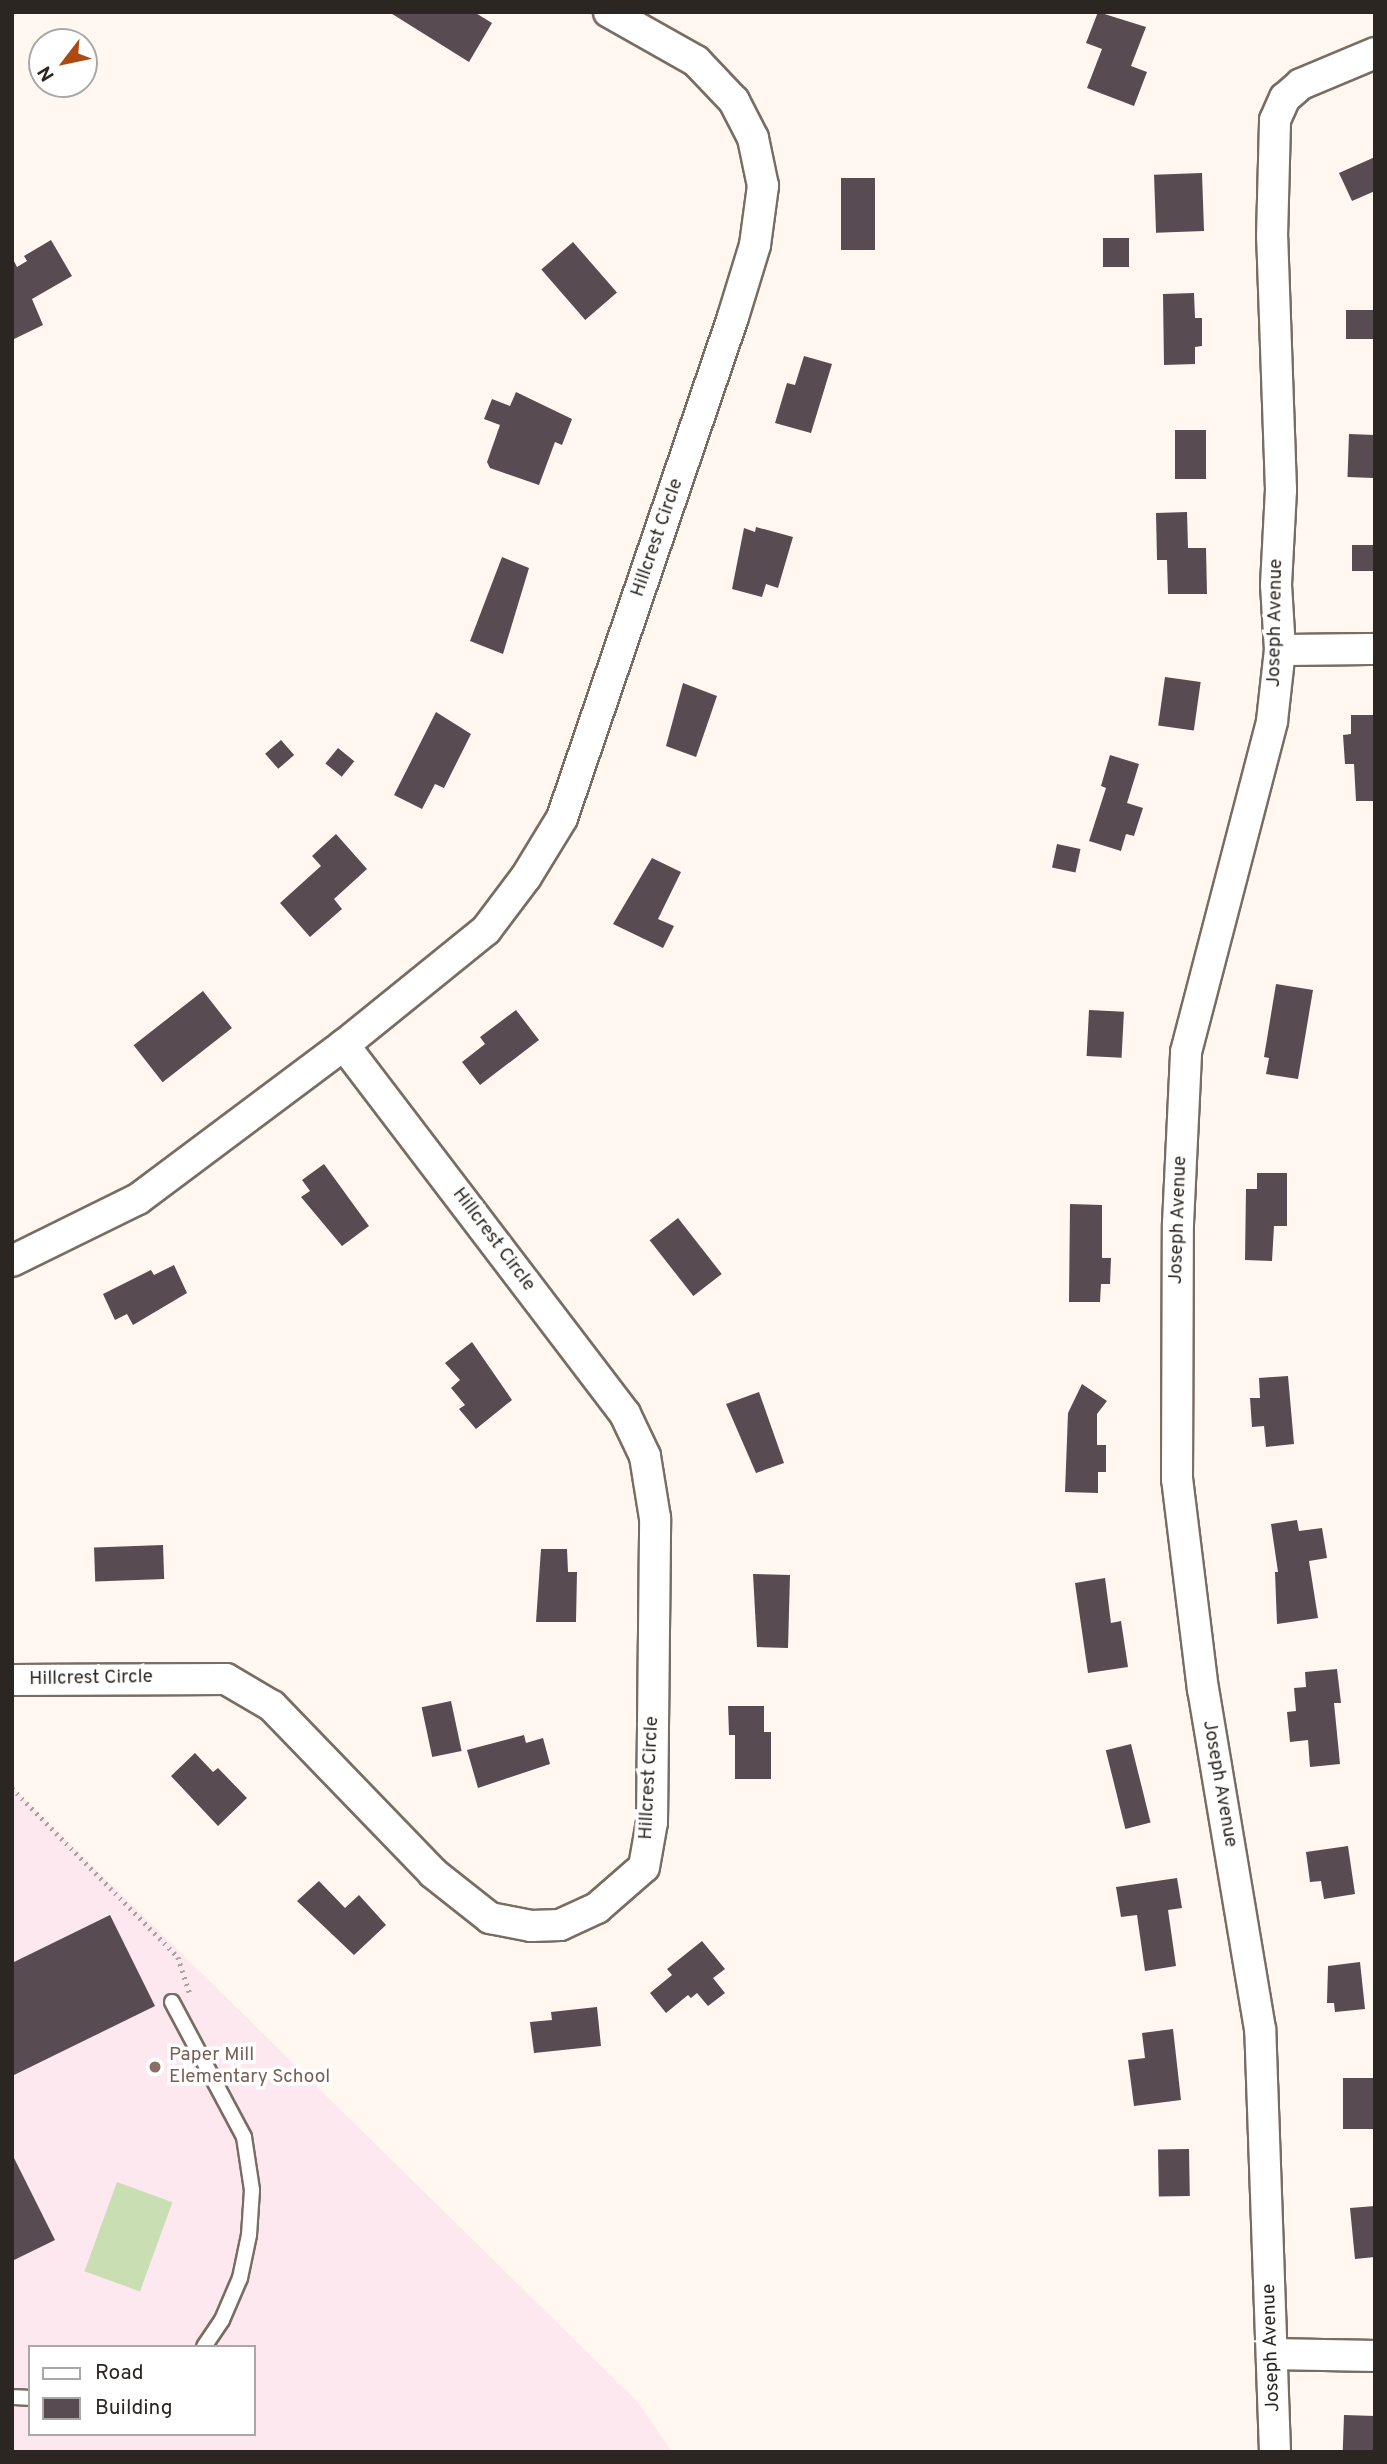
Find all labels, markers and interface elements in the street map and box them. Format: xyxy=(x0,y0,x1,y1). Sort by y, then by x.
north arrow xyxy=(28,28,98,98)
text: N xyxy=(33,61,61,85)
street label: Hillcrest Circle xyxy=(627,476,689,600)
street label: Joseph Avenue xyxy=(1263,558,1289,688)
street label: Joseph Avenue xyxy=(1165,1155,1193,1285)
street label: Hillcrest Circle xyxy=(447,1184,539,1296)
street label: Hillcrest Circle xyxy=(29,1667,153,1691)
street label: Hillcrest Circle xyxy=(635,1716,665,1840)
street label: Joseph Avenue xyxy=(1197,1718,1241,1850)
place label: Paper Mill Elementary School xyxy=(169,2045,330,2089)
marker: Paper Mill Elementary School xyxy=(147,2059,163,2075)
street label: Joseph Avenue xyxy=(1258,2283,1286,2413)
legend xyxy=(28,2345,256,2436)
text: Road xyxy=(95,2360,144,2387)
text: Building xyxy=(95,2395,173,2422)

